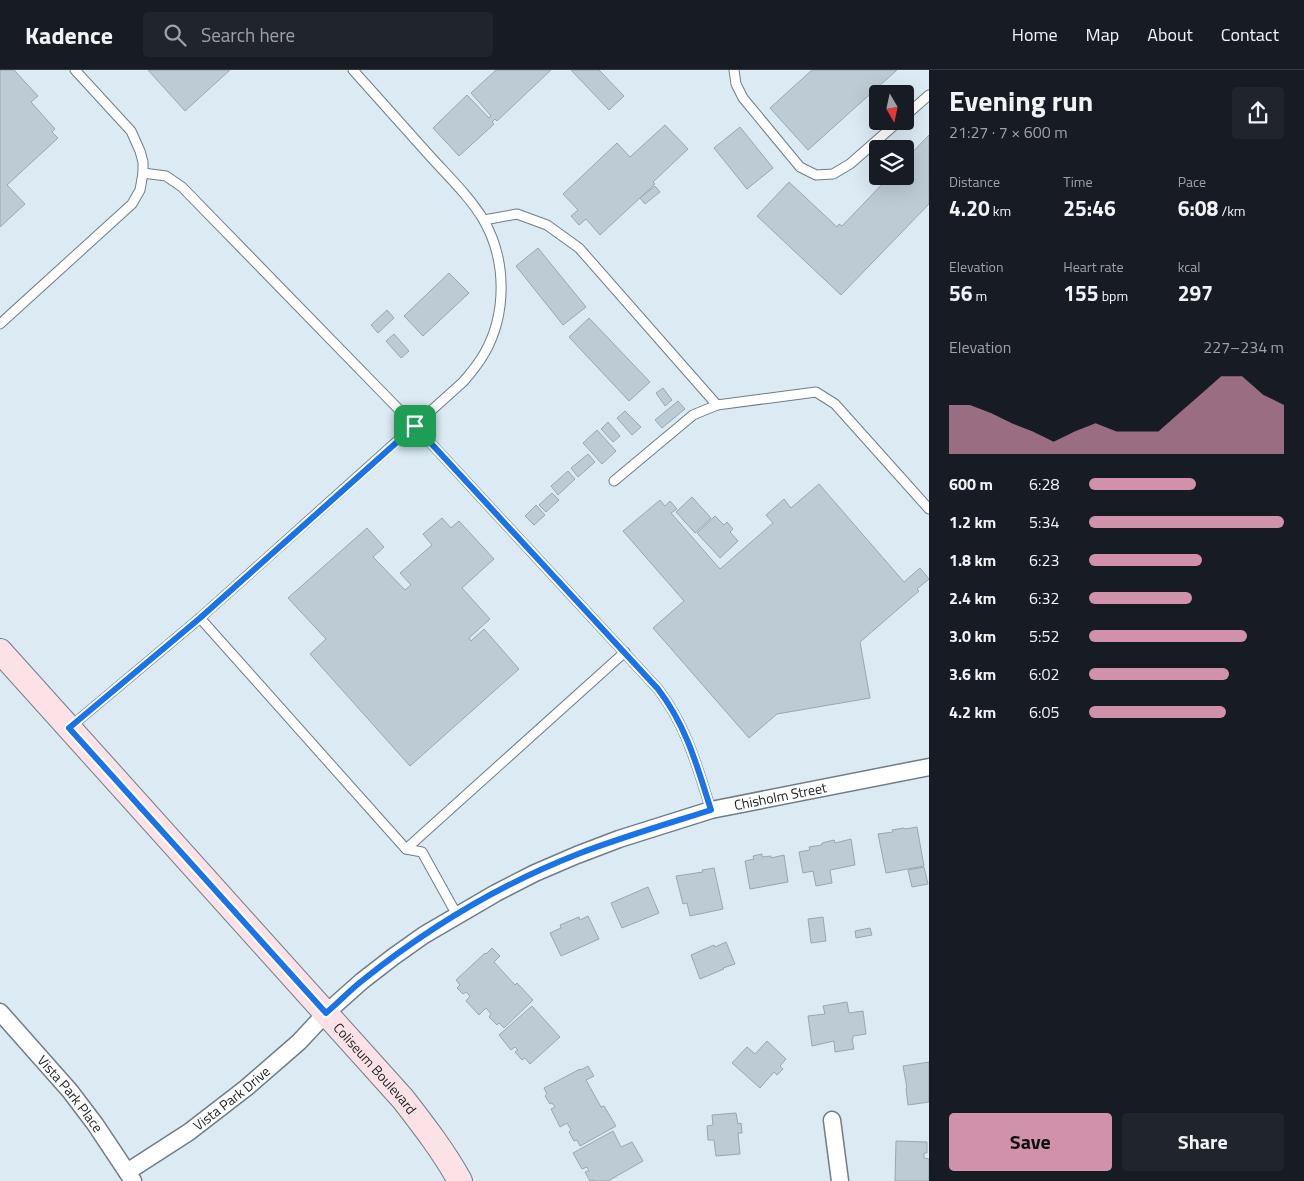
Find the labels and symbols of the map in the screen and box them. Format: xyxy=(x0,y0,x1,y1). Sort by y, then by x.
north arrow xyxy=(869,85,914,130)
pin xyxy=(394,405,436,447)
street label: Chisholm Street xyxy=(732,776,828,815)
street label: Coliseum Boulevard xyxy=(329,1017,422,1118)
street label: Vista Park Place xyxy=(33,1050,109,1136)
street label: Vista Park Drive xyxy=(188,1061,274,1135)

